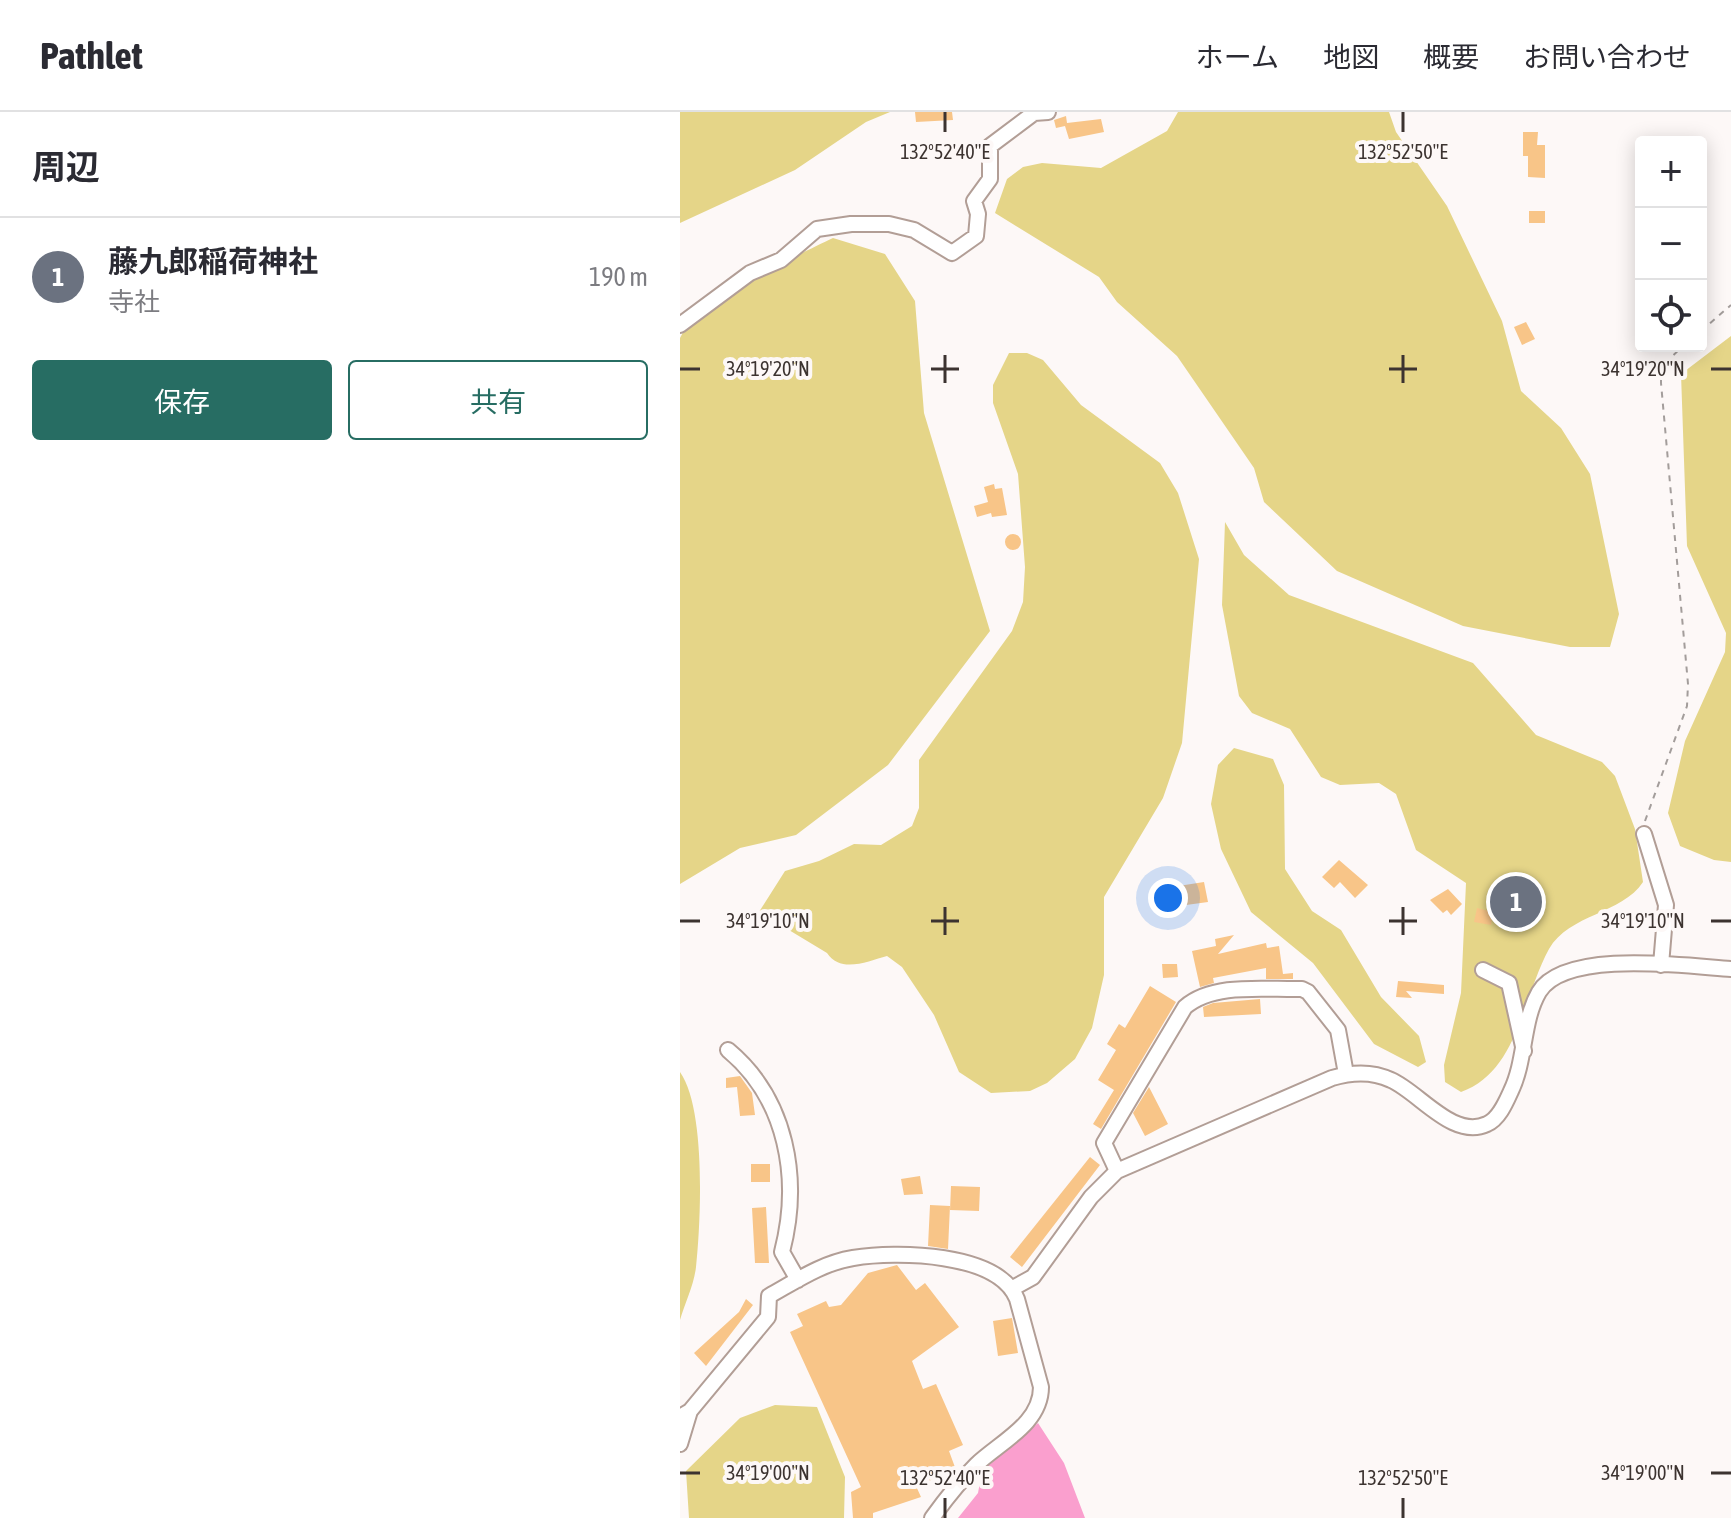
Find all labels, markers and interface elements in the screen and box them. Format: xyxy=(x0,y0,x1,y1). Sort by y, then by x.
text: Pathlet xyxy=(40,34,143,77)
text: ホーム xyxy=(1196,41,1279,73)
text: 地図 xyxy=(1323,41,1379,73)
text: 概要 xyxy=(1423,41,1479,73)
text: お問い合わせ xyxy=(1523,41,1691,73)
map controls xyxy=(1635,136,1707,352)
button: + xyxy=(1635,136,1707,208)
text: 132°52'40"E xyxy=(900,140,990,163)
text: 132°52'50"E xyxy=(1358,140,1448,163)
text: 周辺 xyxy=(32,147,100,186)
button: − xyxy=(1635,208,1707,280)
text: 藤九郎稲荷神社 xyxy=(108,244,318,278)
text: 1 xyxy=(52,262,64,292)
text: 190 m xyxy=(589,262,648,292)
button: locate xyxy=(1635,280,1707,352)
text: 寺社 xyxy=(108,287,160,317)
text: 34°19'20"N xyxy=(726,357,810,380)
text: 34°19'20"N xyxy=(1601,357,1685,380)
button: 保存 xyxy=(32,360,332,440)
button: 共有 xyxy=(348,360,648,440)
pin: 1 xyxy=(1490,872,1542,932)
your location xyxy=(1148,878,1188,918)
text: 34°19'10"N xyxy=(726,909,810,932)
text: 34°19'10"N xyxy=(1601,909,1685,932)
text: 34°19'00"N xyxy=(726,1461,810,1484)
text: 34°19'00"N xyxy=(1601,1461,1685,1484)
text: 132°52'40"E xyxy=(900,1466,990,1489)
text: 132°52'50"E xyxy=(1358,1466,1448,1489)

